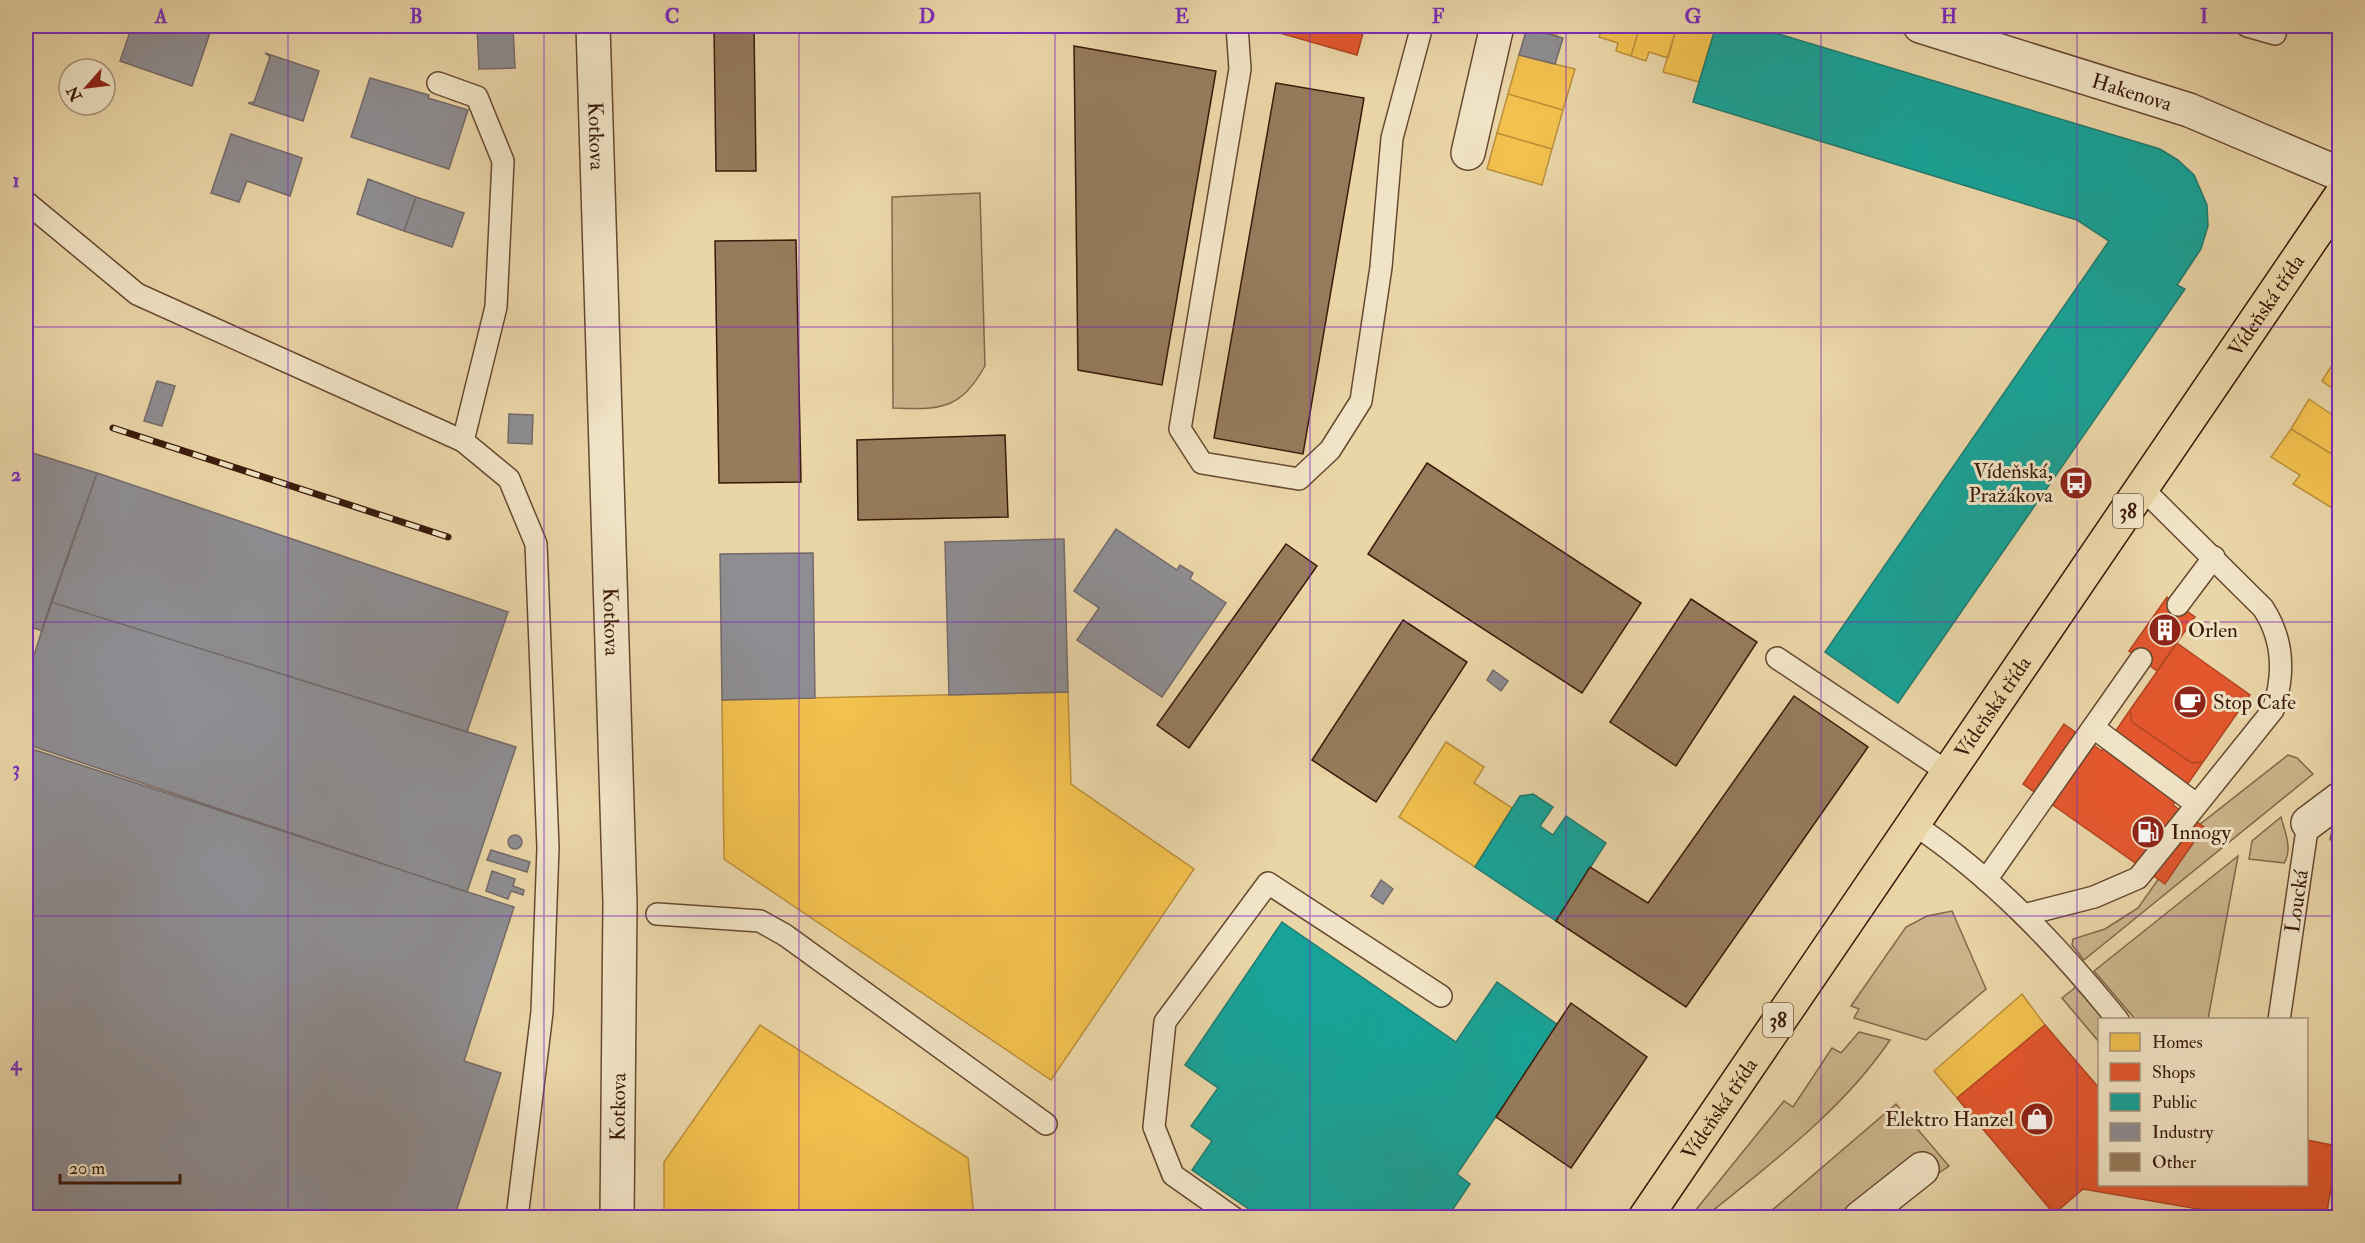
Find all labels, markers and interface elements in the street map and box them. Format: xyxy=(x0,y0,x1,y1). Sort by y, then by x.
text: A xyxy=(154,4,168,29)
text: B xyxy=(409,4,423,29)
text: C xyxy=(665,4,679,29)
text: D xyxy=(919,4,935,29)
text: E xyxy=(1175,4,1190,29)
text: F xyxy=(1432,4,1445,29)
text: G xyxy=(1685,4,1702,29)
text: H xyxy=(1941,4,1957,29)
text: I xyxy=(2200,4,2208,29)
north arrow xyxy=(57,57,117,117)
street label: Hakenova xyxy=(2088,67,2176,118)
text: N xyxy=(62,82,87,105)
street label: Kotkova xyxy=(581,101,610,171)
text: 1 xyxy=(12,168,20,193)
street label: Vídeňská třída xyxy=(2222,249,2311,362)
place label: Vídeňská, Pražákova xyxy=(1968,458,2053,509)
text: 2 xyxy=(11,462,21,487)
bus stop icon: Vídeňská, Pražákova xyxy=(2058,465,2094,501)
road number: 38 xyxy=(2113,494,2143,528)
street label: Kotkova xyxy=(596,587,625,657)
building icon: Orlen xyxy=(2147,612,2183,648)
place label: Orlen xyxy=(2188,617,2238,644)
street label: Vídeňská třída xyxy=(1949,651,2038,764)
cafe icon: Stop Cafe xyxy=(2172,684,2208,720)
place label: Stop Cafe xyxy=(2213,689,2296,716)
text: 3 xyxy=(12,756,20,781)
fuel station icon: Innogy xyxy=(2130,814,2166,850)
place label: Innogy xyxy=(2171,819,2232,846)
street label: Loucká xyxy=(2279,868,2315,935)
road number: 38 xyxy=(1763,1003,1793,1037)
legend xyxy=(2098,1018,2308,1186)
text: Homes xyxy=(2152,1031,2203,1054)
text: 4 xyxy=(10,1051,23,1076)
street label: Vídeňská třída xyxy=(1675,1053,1764,1165)
text: Shops xyxy=(2152,1061,2195,1084)
street label: Kotkova xyxy=(604,1072,633,1141)
text: Public xyxy=(2152,1091,2197,1114)
shop icon: Elektro Hanzel xyxy=(2019,1101,2055,1137)
place label: Elektro Hanzel xyxy=(1885,1106,2015,1133)
text: Industry xyxy=(2152,1121,2214,1144)
scale bar xyxy=(60,1147,180,1185)
text: Other xyxy=(2152,1151,2196,1174)
text: 20 m xyxy=(69,1157,105,1180)

